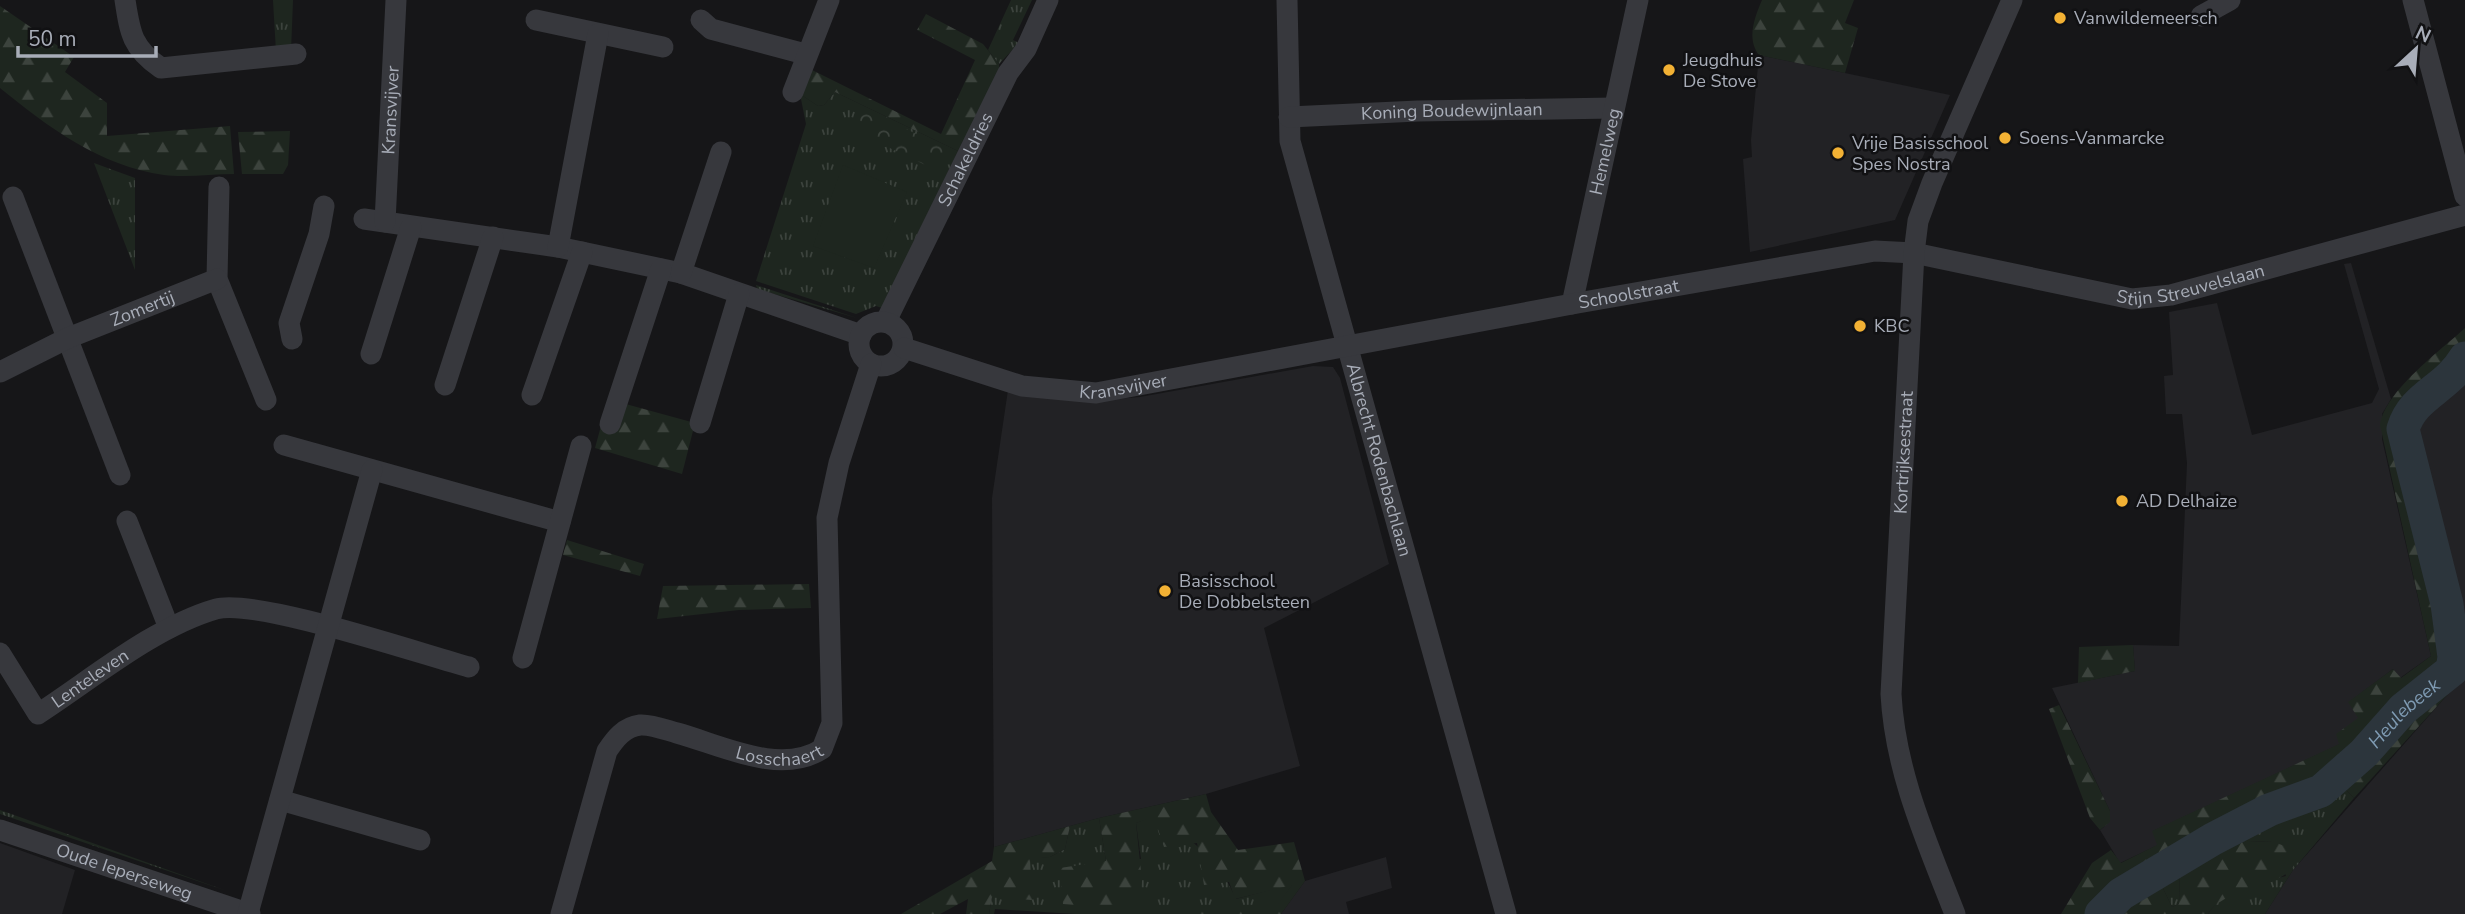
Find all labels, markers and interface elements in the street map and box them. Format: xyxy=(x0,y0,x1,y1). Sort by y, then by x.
place label: Vanwildemeersch xyxy=(2073,6,2218,30)
marker: Vanwildemeersch xyxy=(2052,10,2068,26)
scale bar xyxy=(18,14,156,58)
north arrow xyxy=(2381,14,2451,84)
text: N xyxy=(2411,20,2435,49)
text: 50 m xyxy=(28,25,77,53)
place label: Jeugdhuis De Stove xyxy=(1682,48,1763,93)
marker: Jeugdhuis De Stove xyxy=(1661,62,1677,78)
street label: Kransvijver xyxy=(376,65,405,155)
street label: Koning Boudewijnlaan xyxy=(1361,97,1543,126)
street label: Hemelweg xyxy=(1584,106,1626,197)
street label: Schakeldries xyxy=(932,108,999,211)
place label: Soens-Vanmarcke xyxy=(2019,126,2164,150)
marker: Soens-Vanmarcke xyxy=(1997,130,2013,146)
place label: Vrije Basisschool Spes Nostra xyxy=(1851,131,1989,176)
marker: Vrije Basisschool Spes Nostra xyxy=(1830,145,1846,161)
street label: Stijn Streuvelslaan xyxy=(2114,258,2267,311)
street label: Schoolstraat xyxy=(1576,273,1681,315)
street label: Zomertij xyxy=(107,285,178,332)
place label: KBC xyxy=(1874,314,1910,338)
marker: KBC xyxy=(1852,318,1868,334)
street label: Albrecht Rodenbachlaan xyxy=(1341,360,1418,559)
street label: Kransvijver xyxy=(1078,368,1170,405)
street label: Kortrijksestraat xyxy=(1888,390,1919,515)
place label: AD Delhaize xyxy=(2136,489,2237,513)
marker: AD Delhaize xyxy=(2114,493,2130,509)
place label: Basisschool De Dobbelsteen xyxy=(1179,569,1310,614)
marker: Basisschool De Dobbelsteen xyxy=(1157,583,1173,599)
street label: Lenteleven xyxy=(47,643,133,714)
water label: Heulebeek xyxy=(2362,672,2446,754)
street label: Losschaert xyxy=(733,739,828,772)
street label: Oude Ieperseweg xyxy=(53,838,196,906)

